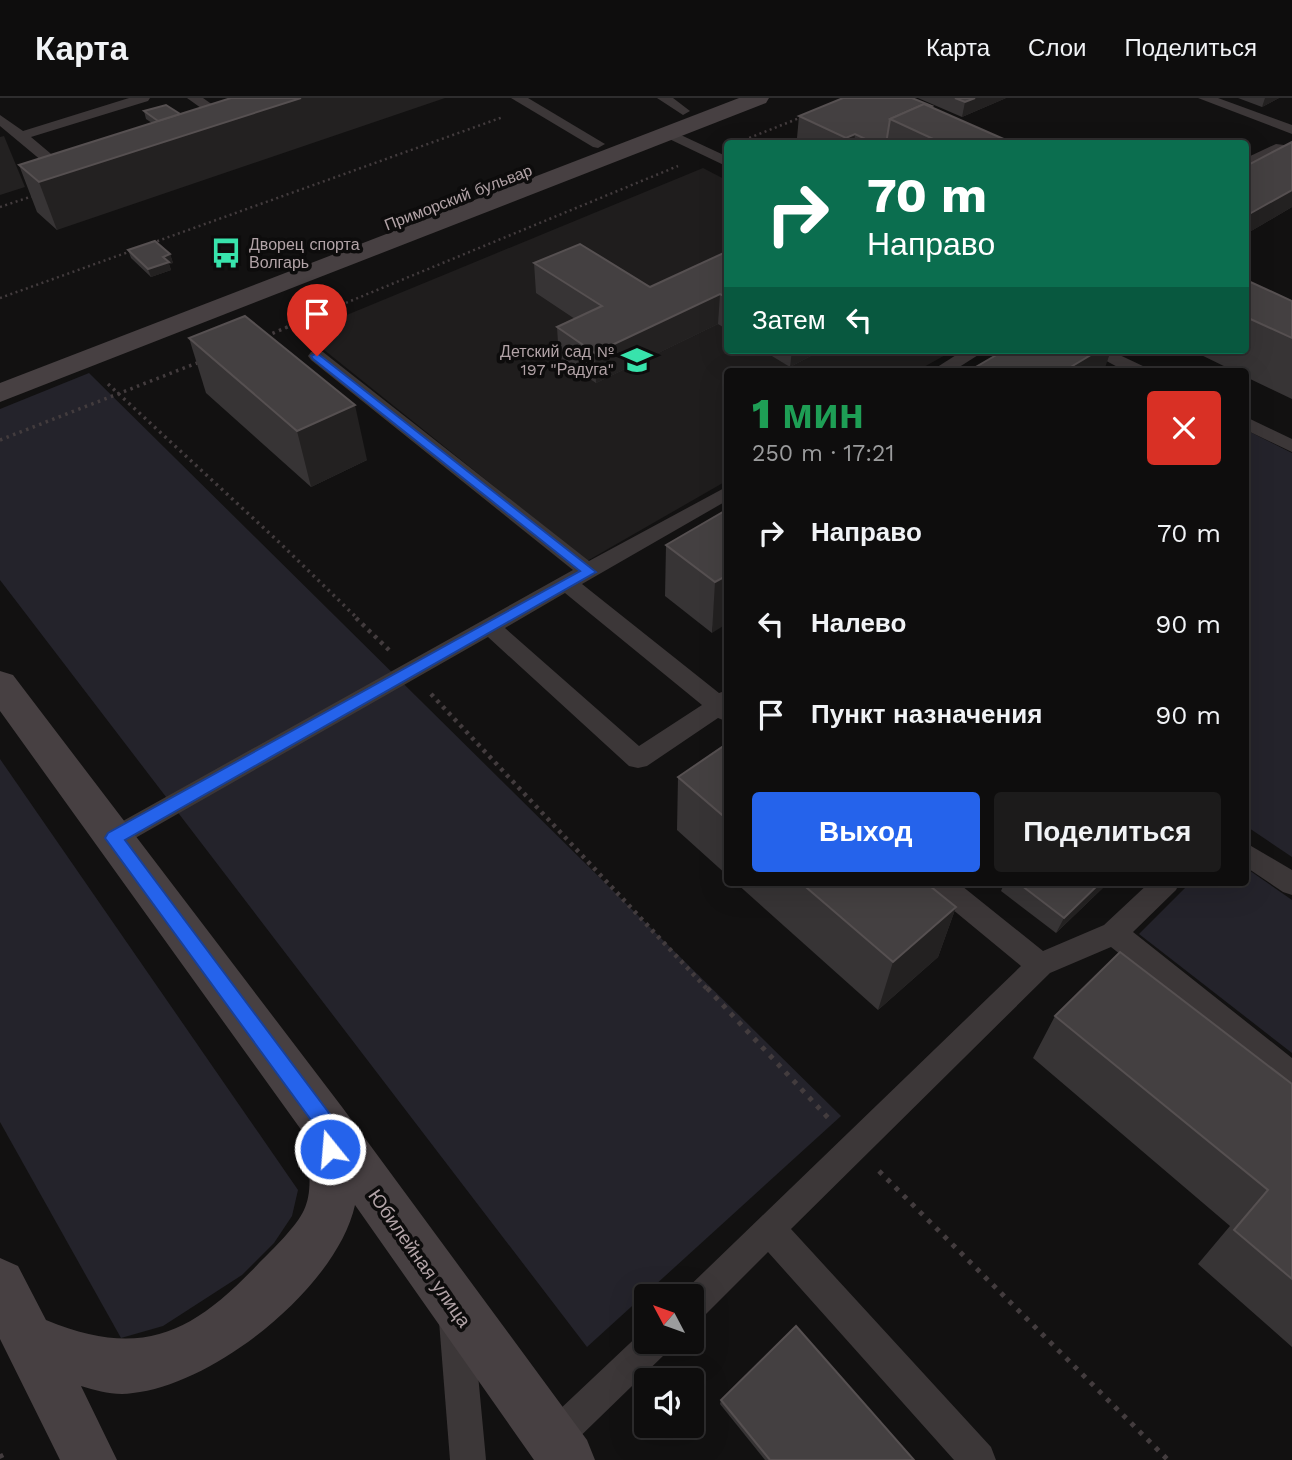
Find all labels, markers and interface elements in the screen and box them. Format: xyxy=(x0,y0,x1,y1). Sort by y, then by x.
text: Карта xyxy=(35,29,128,68)
text: Карта xyxy=(926,34,990,62)
text: Слои xyxy=(1028,34,1086,62)
text: Поделиться xyxy=(1124,34,1257,62)
street label: Приморский бульвар xyxy=(382,160,535,234)
text: 70 m xyxy=(867,166,987,224)
icon: right xyxy=(752,168,843,259)
text: Направо xyxy=(867,225,995,263)
place label: Дворец спорта Волгарь xyxy=(249,235,360,272)
bus stop icon: Дворец спорта Волгарь xyxy=(209,236,243,270)
pin xyxy=(287,284,347,356)
icon: arrive xyxy=(298,295,336,333)
icon: left xyxy=(840,301,878,339)
text: Затем xyxy=(752,305,826,335)
place label: Детский сад № 197 "Радуга" xyxy=(500,342,614,379)
school or university icon: Детский сад № 197 "Радуга" xyxy=(620,343,654,377)
text: 1 мин xyxy=(752,389,864,438)
button: close xyxy=(1147,391,1221,465)
text: 250 m · 17:21 xyxy=(752,440,894,467)
icon: right xyxy=(752,514,790,552)
text: Направо xyxy=(811,517,922,547)
text: 70 m xyxy=(1157,518,1221,548)
icon: left xyxy=(752,605,790,643)
text: Налево xyxy=(811,608,906,638)
text: 90 m xyxy=(1155,609,1221,639)
icon: arrive xyxy=(752,696,790,734)
text: Пункт назначения xyxy=(811,699,1042,729)
text: 90 m xyxy=(1155,700,1221,730)
button: Выход xyxy=(752,792,980,872)
button: Поделиться xyxy=(994,792,1221,872)
position arrow xyxy=(293,1112,367,1186)
street label: Юбилейная улица xyxy=(363,1185,476,1332)
north arrow xyxy=(634,1284,704,1354)
map controls xyxy=(634,1284,704,1438)
button: sound xyxy=(634,1368,704,1438)

